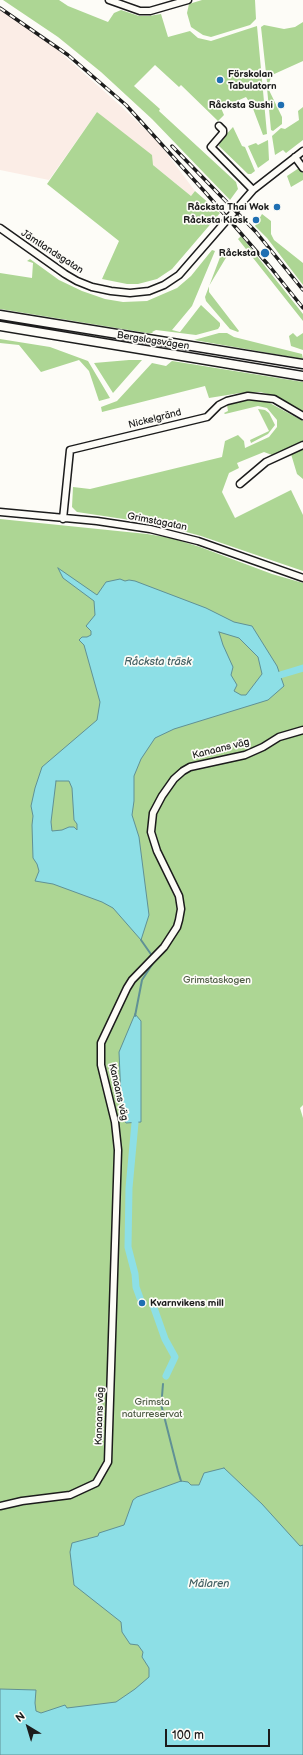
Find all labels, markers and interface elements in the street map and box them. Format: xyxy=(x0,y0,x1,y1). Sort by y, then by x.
place label: Förskolan Tabulatorn xyxy=(228,68,277,92)
marker: Förskolan Tabulatorn xyxy=(215,75,225,85)
place label: Råcksta Sushi xyxy=(209,99,273,111)
marker: Råcksta Sushi xyxy=(276,100,286,110)
place label: Råcksta Thai Wok xyxy=(187,201,269,213)
marker: Råcksta Thai Wok xyxy=(272,202,282,212)
place label: Råcksta Kiosk xyxy=(183,214,248,226)
marker: Råcksta Kiosk xyxy=(251,215,261,225)
street label: Jämtlandsgatan xyxy=(19,227,85,277)
place label: Råcksta xyxy=(219,247,256,259)
marker: Råcksta xyxy=(259,247,271,259)
street label: Bergslagsvägen xyxy=(116,329,190,353)
street label: Nickelgränd xyxy=(127,407,183,431)
street label: Grimstagatan xyxy=(126,510,188,534)
water label: Råcksta träsk xyxy=(124,655,192,669)
street label: Kanaans väg xyxy=(191,736,251,762)
park label: Grimstaskogen xyxy=(183,974,251,986)
street label: Kanaans väg xyxy=(106,1062,130,1122)
place label: Kvarnvikens mill xyxy=(150,1297,224,1309)
marker: Kvarnvikens mill xyxy=(137,1298,147,1308)
street label: Kanaans väg xyxy=(93,1387,107,1445)
park label: Grimsta naturreservat xyxy=(122,1396,182,1420)
water label: Mälaren xyxy=(189,1577,229,1591)
north arrow xyxy=(8,1707,48,1747)
text: N xyxy=(13,1709,28,1725)
scale bar xyxy=(167,1721,272,1747)
text: 100 m xyxy=(172,1728,204,1743)

